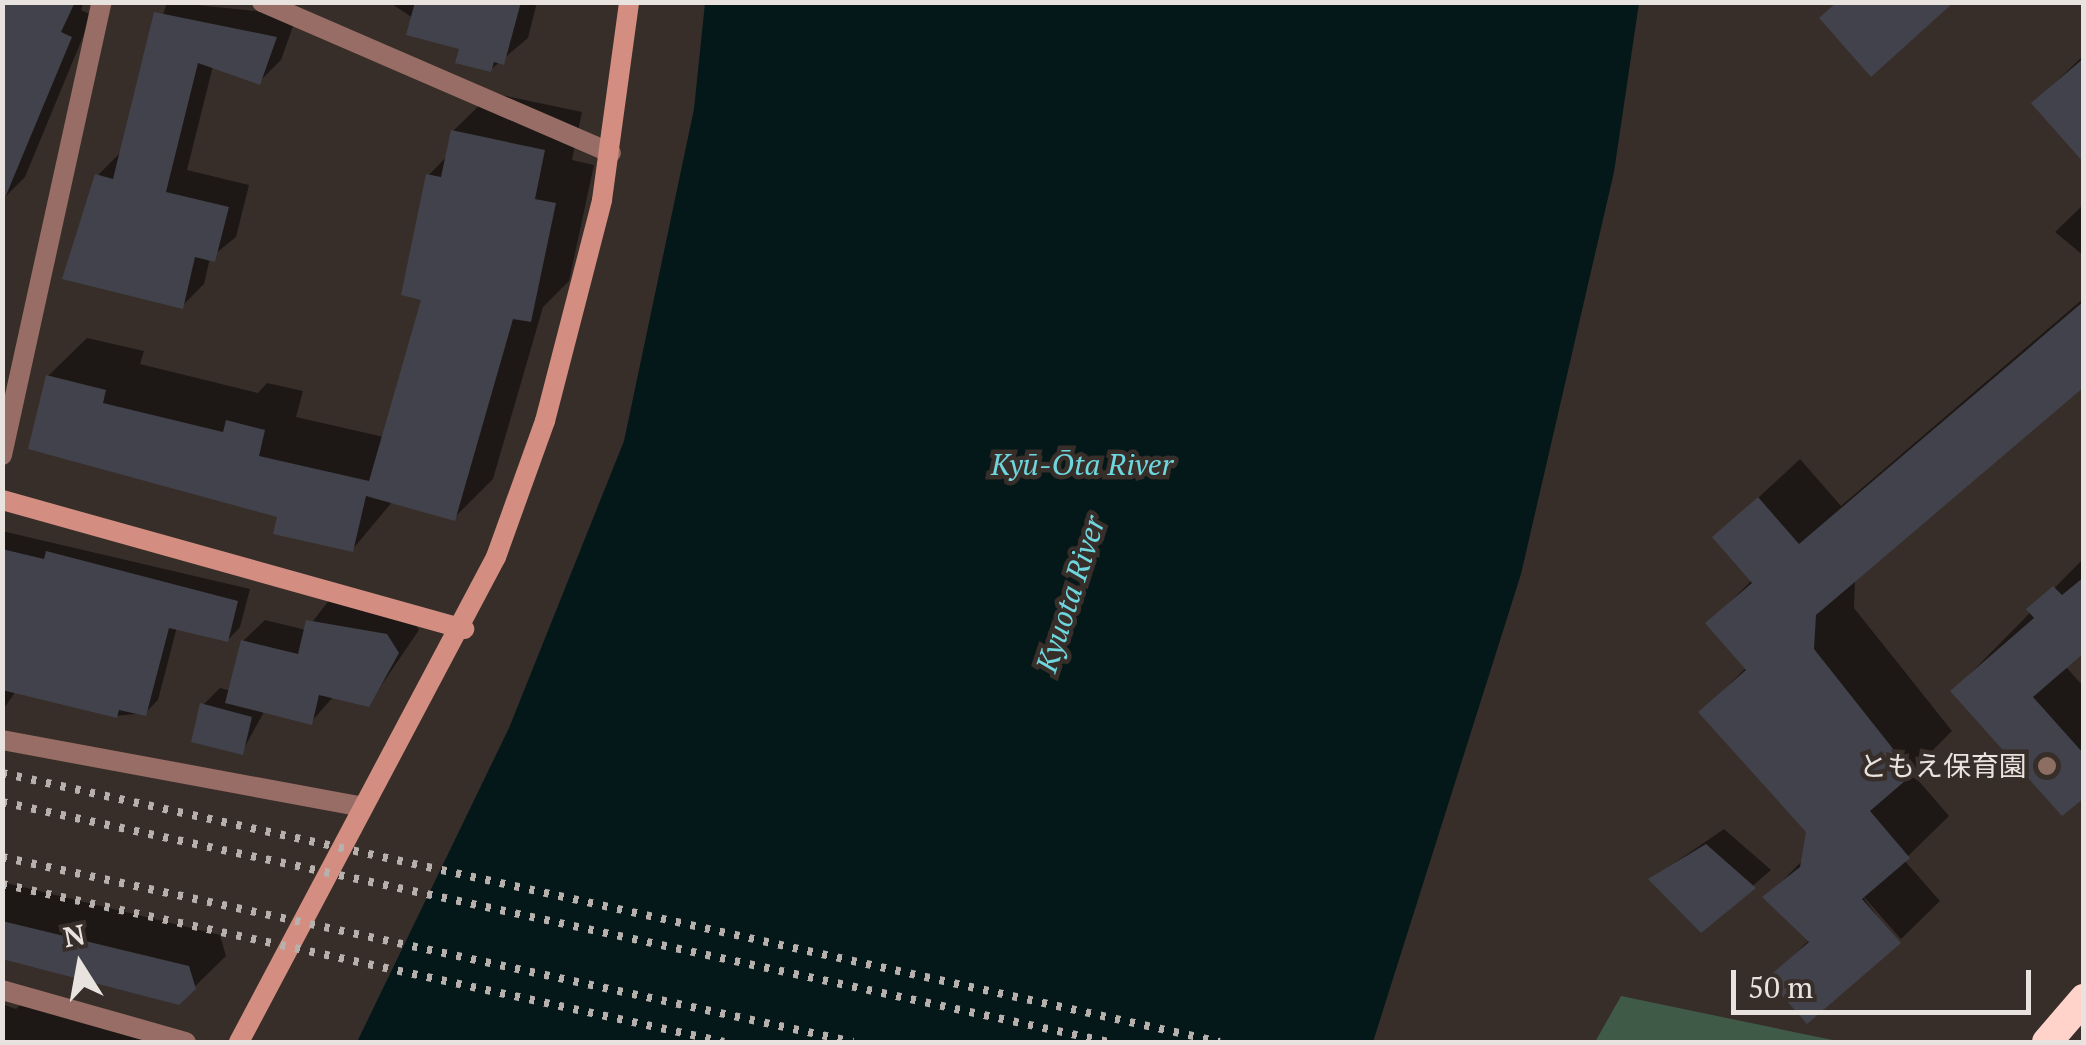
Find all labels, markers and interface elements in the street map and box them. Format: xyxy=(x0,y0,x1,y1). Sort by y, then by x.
water label: Kyū-Ōta River xyxy=(991,446,1173,482)
water label: Kyuota River xyxy=(1028,511,1112,677)
place label: ともえ保育園 xyxy=(1859,749,2027,783)
marker: ともえ保育園 xyxy=(2036,755,2058,777)
north arrow xyxy=(30,915,130,1015)
text: N xyxy=(60,915,88,955)
scale bar xyxy=(1736,950,2036,1012)
text: 50 m xyxy=(1748,967,1813,1007)

